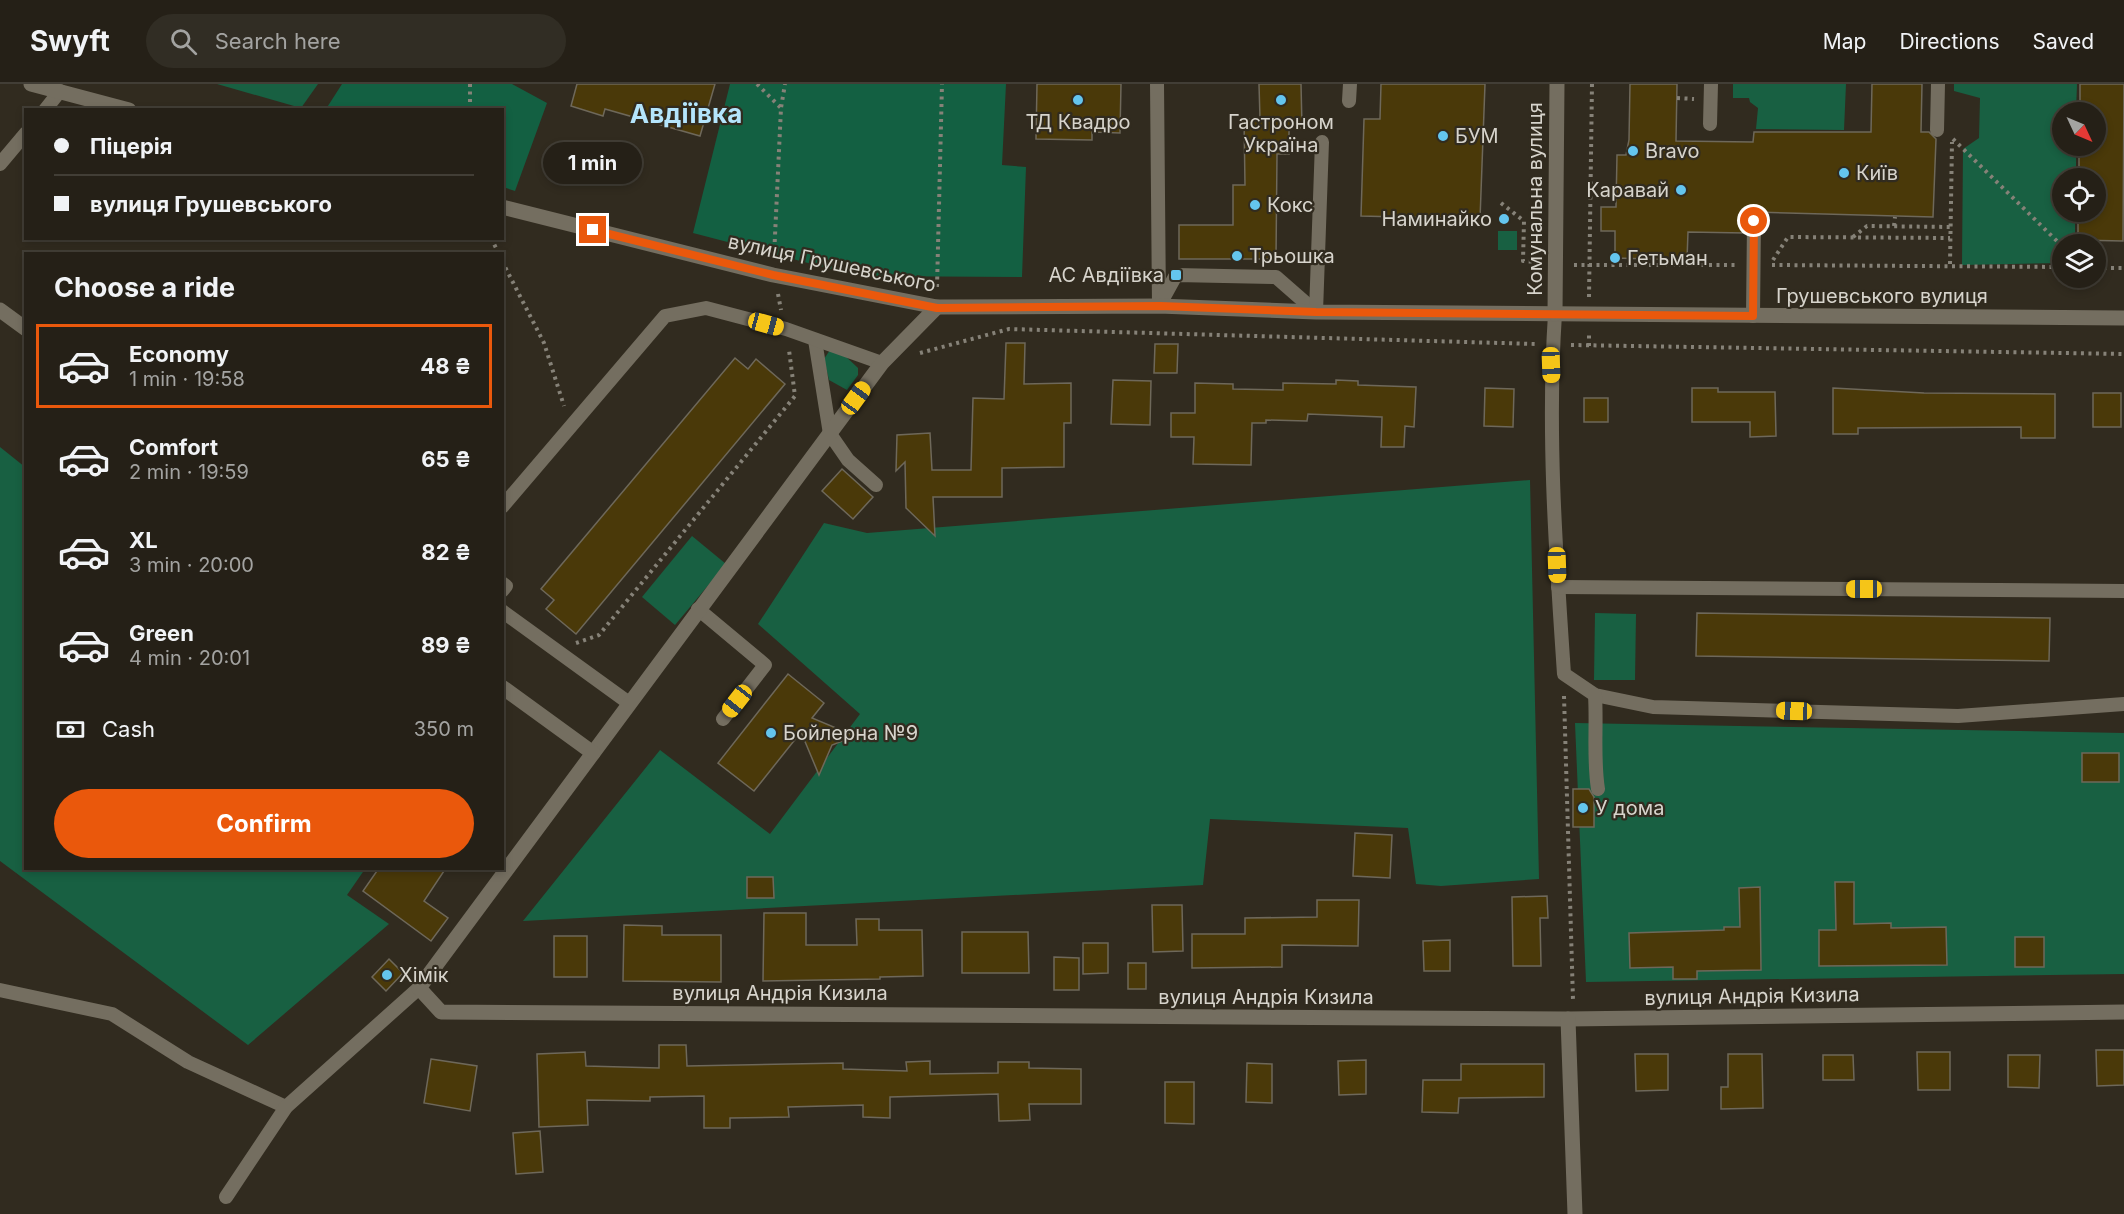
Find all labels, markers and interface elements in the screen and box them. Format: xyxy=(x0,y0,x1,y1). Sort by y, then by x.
search box xyxy=(146,14,566,68)
text: Swyft xyxy=(30,24,110,58)
icon: search xyxy=(167,25,200,58)
text: Search here xyxy=(215,28,340,54)
text: Map xyxy=(1823,29,1866,54)
text: Directions xyxy=(1899,29,2000,54)
text: Saved xyxy=(2033,29,2094,54)
marker: ТД Квадро xyxy=(1071,93,1085,107)
marker: Гастроном Україна xyxy=(1274,93,1288,107)
district label: Авдіївка xyxy=(630,98,742,129)
street label: Комунальна вулиця xyxy=(1523,102,1547,296)
north arrow xyxy=(2052,102,2106,156)
map controls xyxy=(2052,102,2106,288)
place label: ТД Квадро xyxy=(1026,110,1130,134)
place label: Гастроном Україна xyxy=(1228,110,1334,157)
place label: БУМ xyxy=(1455,124,1499,148)
marker: БУМ xyxy=(1436,129,1450,143)
text: Піцерія xyxy=(90,133,172,159)
place label: Bravo xyxy=(1645,139,1699,163)
callout: 1 min xyxy=(544,143,642,185)
marker: Bravo xyxy=(1626,144,1640,158)
text: 1 min xyxy=(568,151,617,175)
place label: Київ xyxy=(1856,161,1898,185)
marker: Київ xyxy=(1837,166,1851,180)
button: locate xyxy=(2052,168,2106,222)
place label: Каравай xyxy=(1586,178,1669,202)
marker: Каравай xyxy=(1674,183,1688,197)
text: вулиця Грушевського xyxy=(90,191,332,217)
place label: Кокс xyxy=(1267,193,1313,217)
marker: Кокс xyxy=(1248,198,1262,212)
place label: Наминайко xyxy=(1381,207,1492,231)
route start xyxy=(1740,207,1767,234)
marker: Наминайко xyxy=(1497,212,1511,226)
route end xyxy=(579,216,606,243)
street label: вулиця Грушевського xyxy=(726,229,938,297)
button: layers xyxy=(2052,234,2106,288)
place label: Трьошка xyxy=(1249,244,1335,268)
place label: Гетьман xyxy=(1627,246,1708,270)
marker: Трьошка xyxy=(1230,249,1244,263)
marker: Гетьман xyxy=(1608,251,1622,265)
place label: АС Авдіївка xyxy=(1048,263,1164,287)
marker: АС Авдіївка xyxy=(1169,268,1183,282)
text: Choose a ride xyxy=(54,271,235,304)
street label: Грушевського вулиця xyxy=(1776,284,1988,308)
car xyxy=(746,311,786,337)
icon: car xyxy=(57,339,111,393)
text: Economy xyxy=(129,341,229,367)
car xyxy=(1541,347,1561,383)
text: 48 ₴ xyxy=(420,353,471,379)
text: 1 min · 19:58 xyxy=(129,367,245,391)
car xyxy=(838,378,874,418)
icon: car xyxy=(57,432,111,486)
text: Comfort xyxy=(129,434,218,460)
text: 65 ₴ xyxy=(421,446,471,472)
text: 2 min · 19:59 xyxy=(129,460,249,484)
icon: car xyxy=(57,525,111,579)
text: XL xyxy=(129,527,158,553)
text: 82 ₴ xyxy=(421,539,471,565)
car xyxy=(1547,547,1567,583)
text: 3 min · 20:00 xyxy=(129,553,254,577)
car xyxy=(1846,580,1882,598)
icon: car xyxy=(57,618,111,672)
text: Green xyxy=(129,620,194,646)
text: 89 ₴ xyxy=(421,632,471,658)
text: 4 min · 20:01 xyxy=(129,646,250,670)
car xyxy=(719,681,755,721)
car xyxy=(1776,701,1812,721)
icon: cash xyxy=(54,713,87,746)
text: Cash xyxy=(102,716,155,742)
text: 350 m xyxy=(414,717,474,741)
place label: Бойлерна №9 xyxy=(783,721,918,745)
marker: Бойлерна №9 xyxy=(764,726,778,740)
button: Confirm xyxy=(54,789,474,858)
place label: У дома xyxy=(1595,796,1664,820)
marker: У дома xyxy=(1576,801,1590,815)
place label: Хімік xyxy=(399,963,449,987)
marker: Хімік xyxy=(380,968,394,982)
street label: вулиця Андрія Кизила xyxy=(672,981,888,1005)
street label: вулиця Андрія Кизила xyxy=(1644,982,1860,1010)
street label: вулиця Андрія Кизила xyxy=(1158,985,1374,1009)

